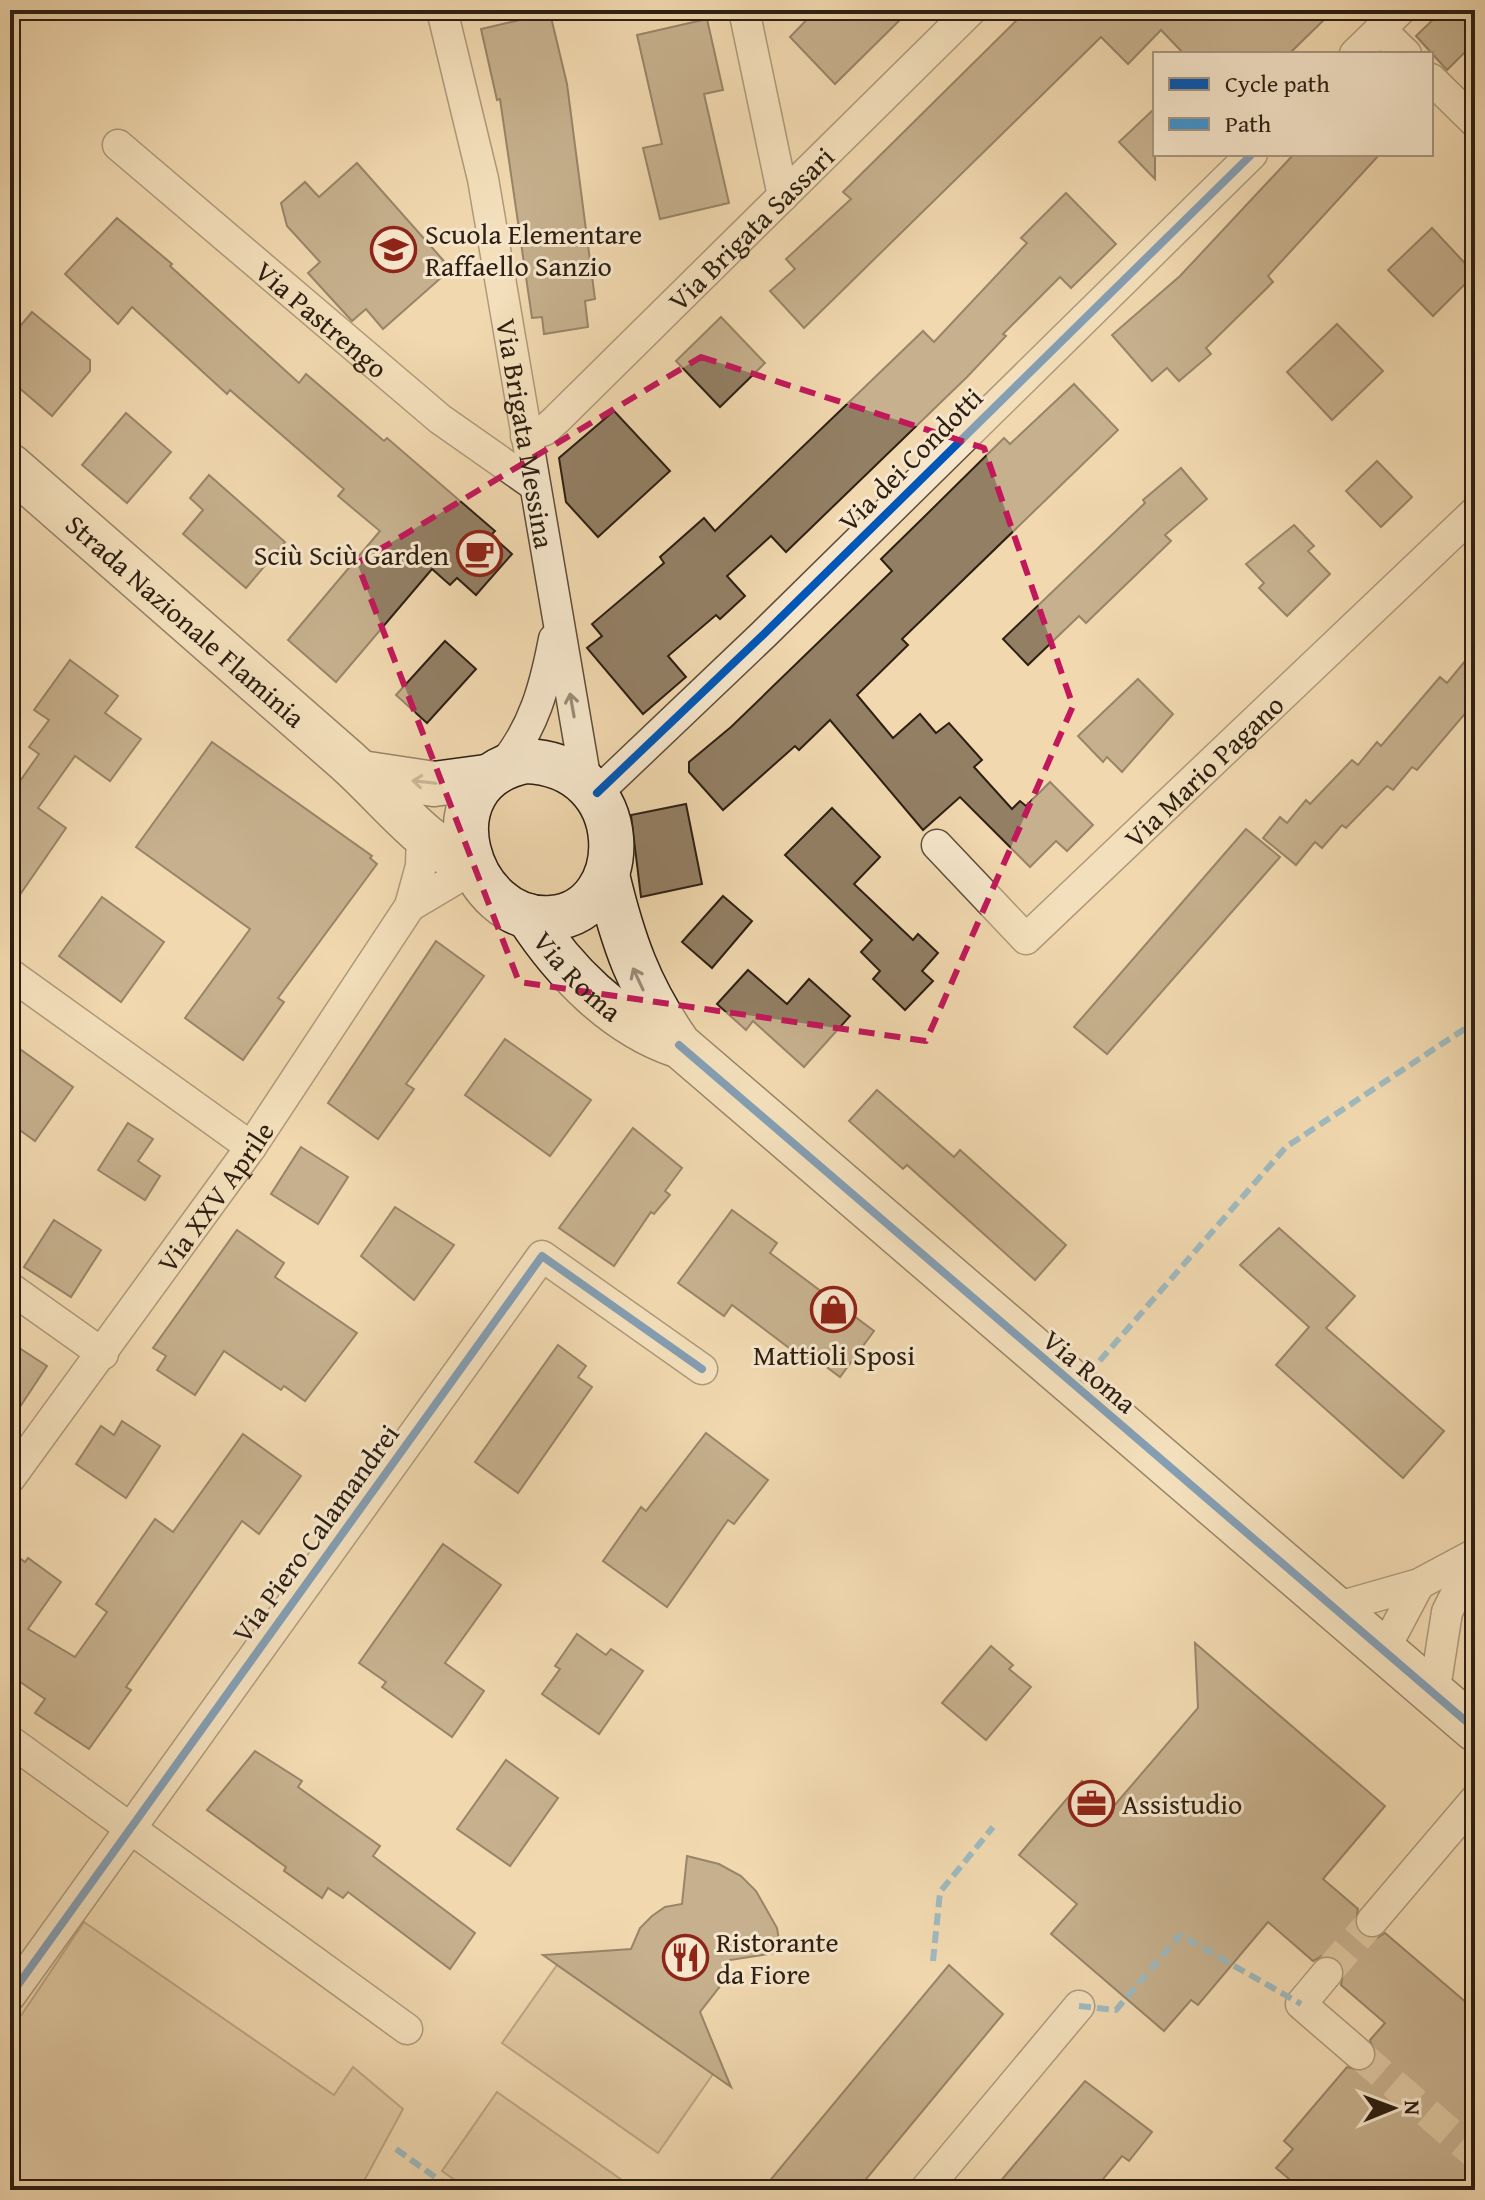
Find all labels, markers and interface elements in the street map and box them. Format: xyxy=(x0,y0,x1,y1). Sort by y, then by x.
legend xyxy=(1153,52,1433,156)
text: Cycle path xyxy=(1225,66,1330,101)
text: Path xyxy=(1225,106,1272,141)
street label: Via Brigata Sassari xyxy=(658,136,843,320)
place label: Scuola Elementare Raffaello Sanzio xyxy=(425,213,642,286)
school or university icon: Scuola Elementare Raffaello Sanzio xyxy=(370,225,418,273)
street label: Via Pastrengo xyxy=(247,250,398,387)
street label: Via Brigata Messina xyxy=(487,315,566,552)
street label: Via dei Condotti xyxy=(828,377,992,541)
street label: Strada Nazionale Flaminia xyxy=(57,504,316,737)
cafe icon: Sciù Sciù Garden xyxy=(456,530,504,578)
place label: Sciù Sciù Garden xyxy=(254,534,449,575)
street label: Via Mario Pagano xyxy=(1114,684,1292,857)
one-way arrow xyxy=(564,693,579,718)
one-way arrow xyxy=(411,774,438,789)
street label: Via Roma xyxy=(524,922,631,1031)
one-way arrow xyxy=(630,967,645,991)
street label: Via XXV Aprile xyxy=(146,1113,283,1280)
shop icon: Mattioli Sposi xyxy=(810,1286,858,1334)
street label: Via Roma xyxy=(1034,1319,1147,1423)
place label: Mattioli Sposi xyxy=(753,1334,915,1375)
street label: Via Piero Calamandrei xyxy=(222,1415,409,1651)
office icon: Assistudio xyxy=(1067,1779,1115,1827)
place label: Assistudio xyxy=(1122,1783,1242,1824)
place label: Ristorante da Fiore xyxy=(716,1921,839,1994)
restaurant icon: Ristorante da Fiore xyxy=(661,1933,709,1981)
north arrow xyxy=(1353,2068,1433,2148)
text: N xyxy=(1397,2100,1429,2116)

